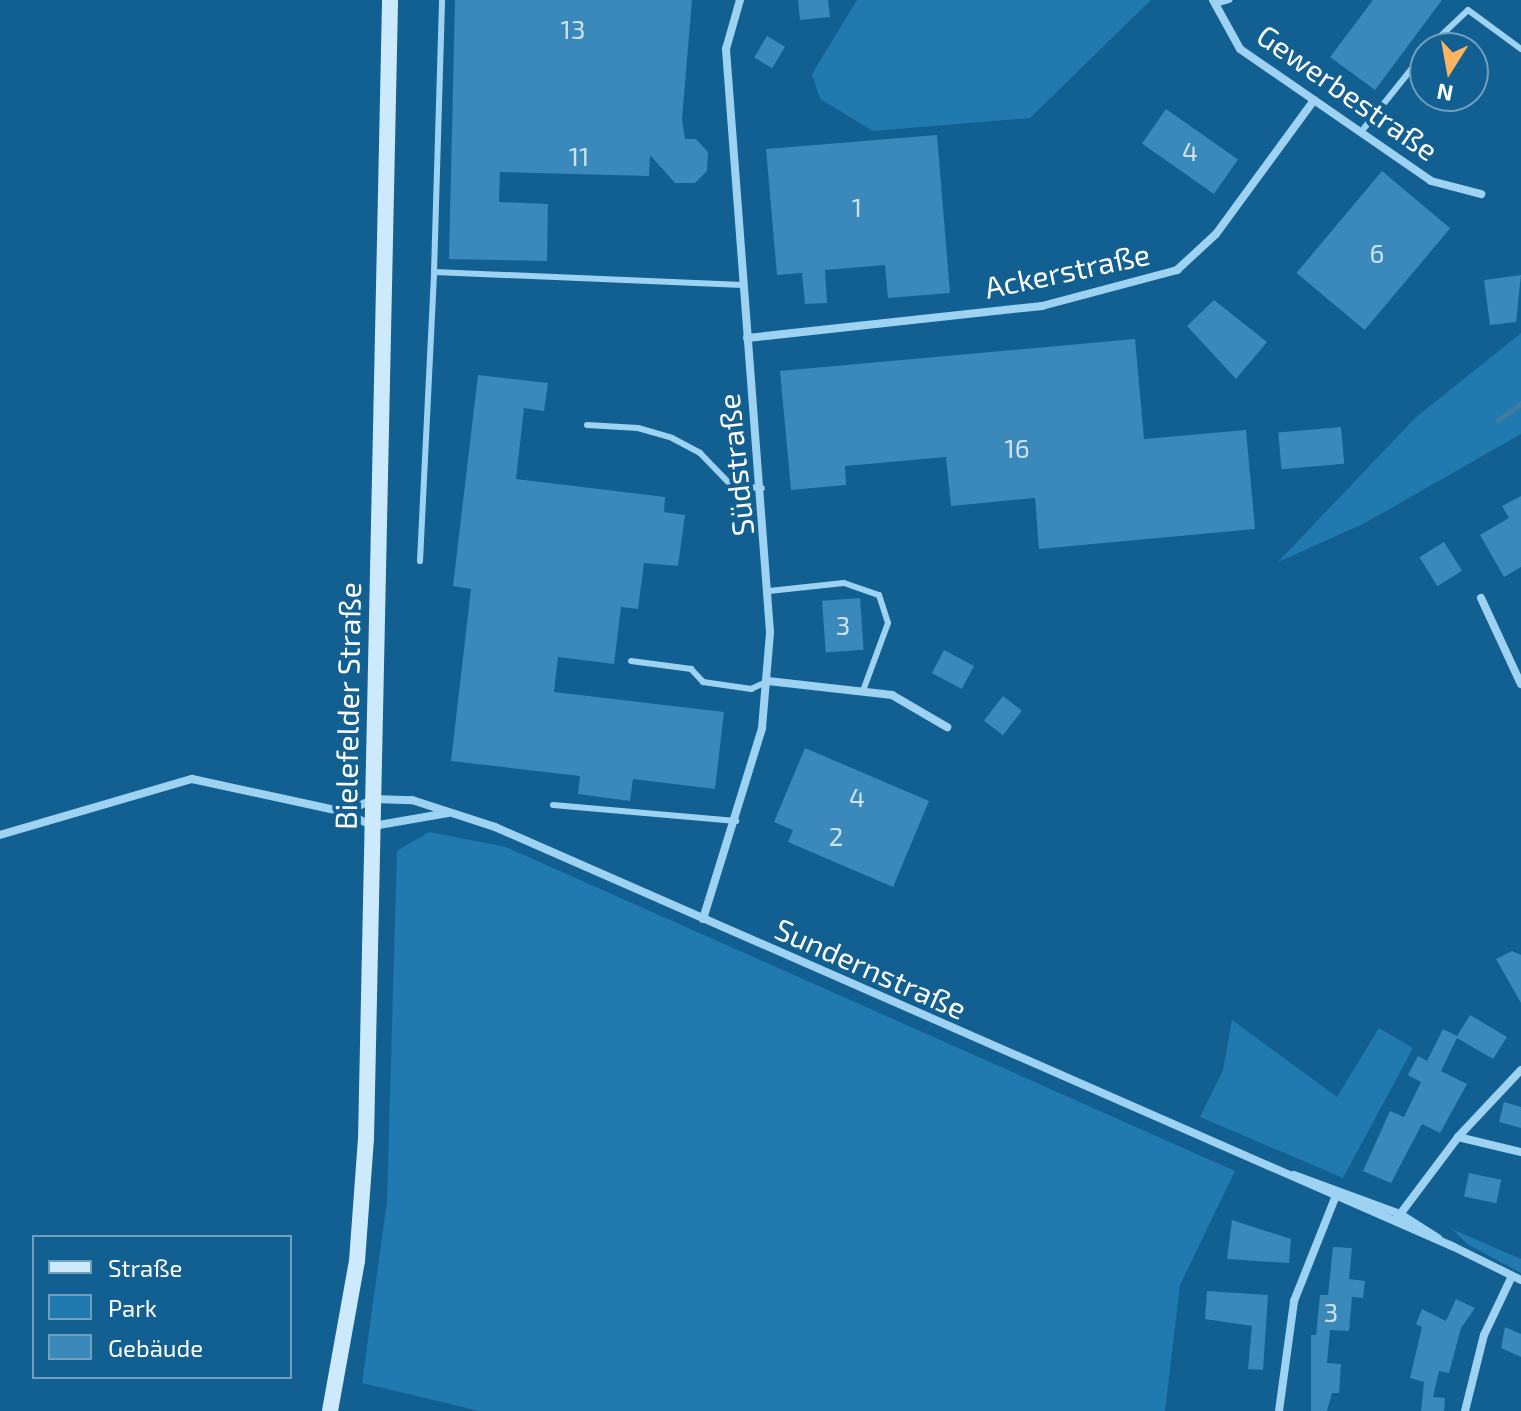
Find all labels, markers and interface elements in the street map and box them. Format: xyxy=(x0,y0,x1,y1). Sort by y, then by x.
house number: 13 xyxy=(561,13,585,45)
street label: Gewerbestraße xyxy=(1251,16,1445,168)
north arrow xyxy=(1409,32,1489,112)
text: N xyxy=(1435,79,1455,108)
house number: 4 xyxy=(1182,135,1198,167)
house number: 11 xyxy=(569,140,589,172)
house number: 1 xyxy=(852,191,862,223)
street label: Ackerstraße xyxy=(981,235,1153,305)
house number: 6 xyxy=(1370,237,1384,269)
street label: Südstraße xyxy=(710,392,760,538)
house number: 16 xyxy=(1004,432,1030,464)
street label: Bielefelder Straße xyxy=(327,582,367,830)
house number: 3 xyxy=(836,609,850,641)
house number: 4 xyxy=(849,781,865,813)
house number: 2 xyxy=(829,820,843,852)
street label: Sundernstraße xyxy=(770,910,972,1026)
legend xyxy=(32,1235,292,1379)
text: Straße xyxy=(108,1253,182,1282)
text: Park xyxy=(108,1293,157,1322)
house number: 3 xyxy=(1324,1296,1338,1328)
text: Gebäude xyxy=(108,1333,203,1362)

